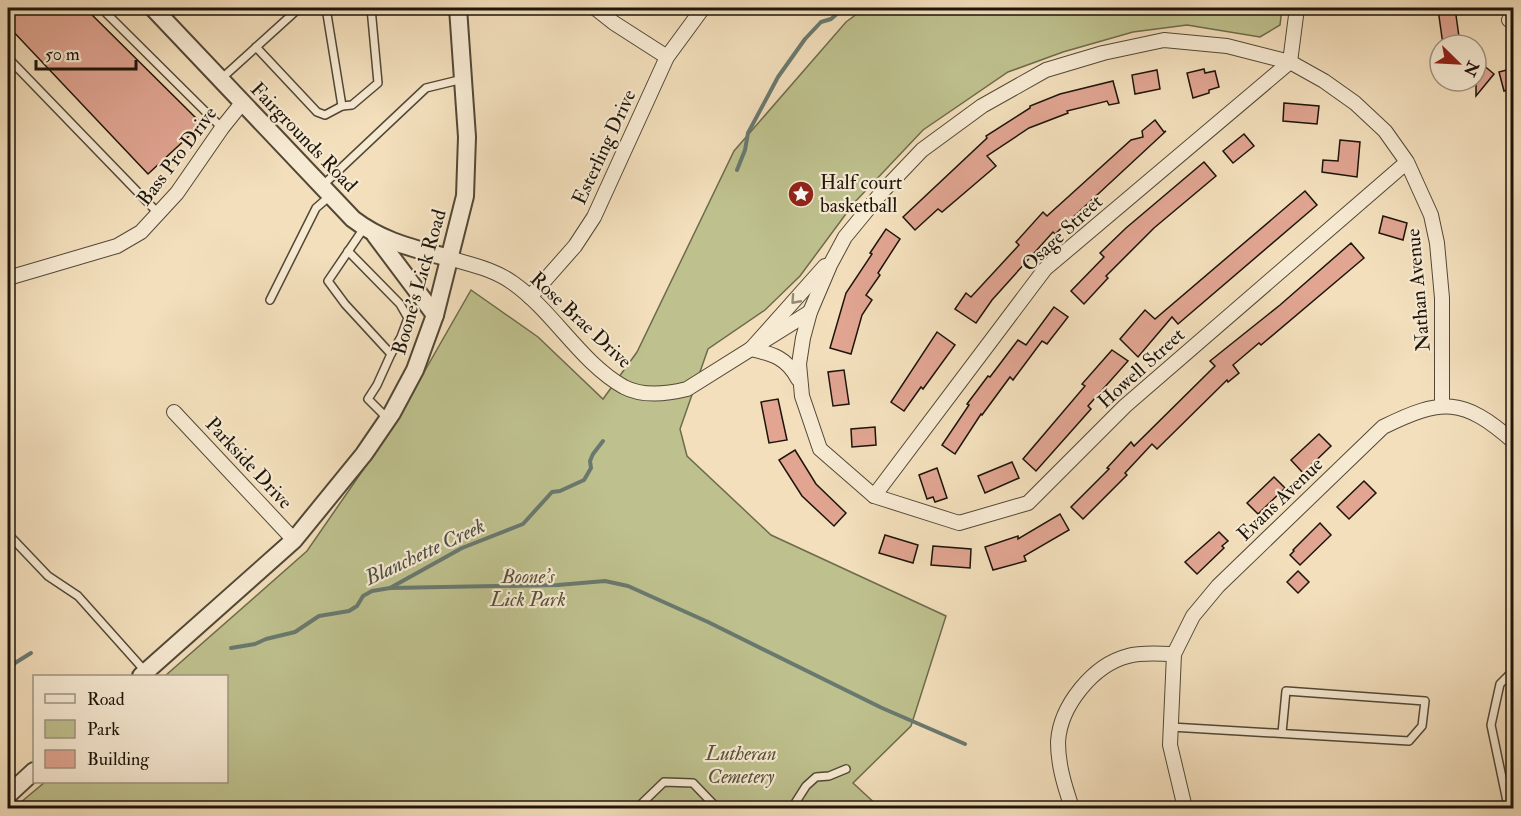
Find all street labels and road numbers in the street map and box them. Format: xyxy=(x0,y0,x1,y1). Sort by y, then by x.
street label: Fairgrounds Road xyxy=(245,77,363,197)
street label: Esterling Drive xyxy=(566,85,642,209)
street label: Bass Pro Drive xyxy=(132,101,222,211)
street label: Osage Street xyxy=(1016,189,1108,277)
street label: Boone's Lick Road xyxy=(386,206,452,358)
street label: Nathan Avenue xyxy=(1400,228,1436,352)
street label: Rose Brae Drive xyxy=(525,266,637,374)
street label: Howell Street xyxy=(1092,322,1190,414)
street label: Parkside Drive xyxy=(200,412,298,514)
street label: Evans Avenue xyxy=(1232,452,1328,546)

